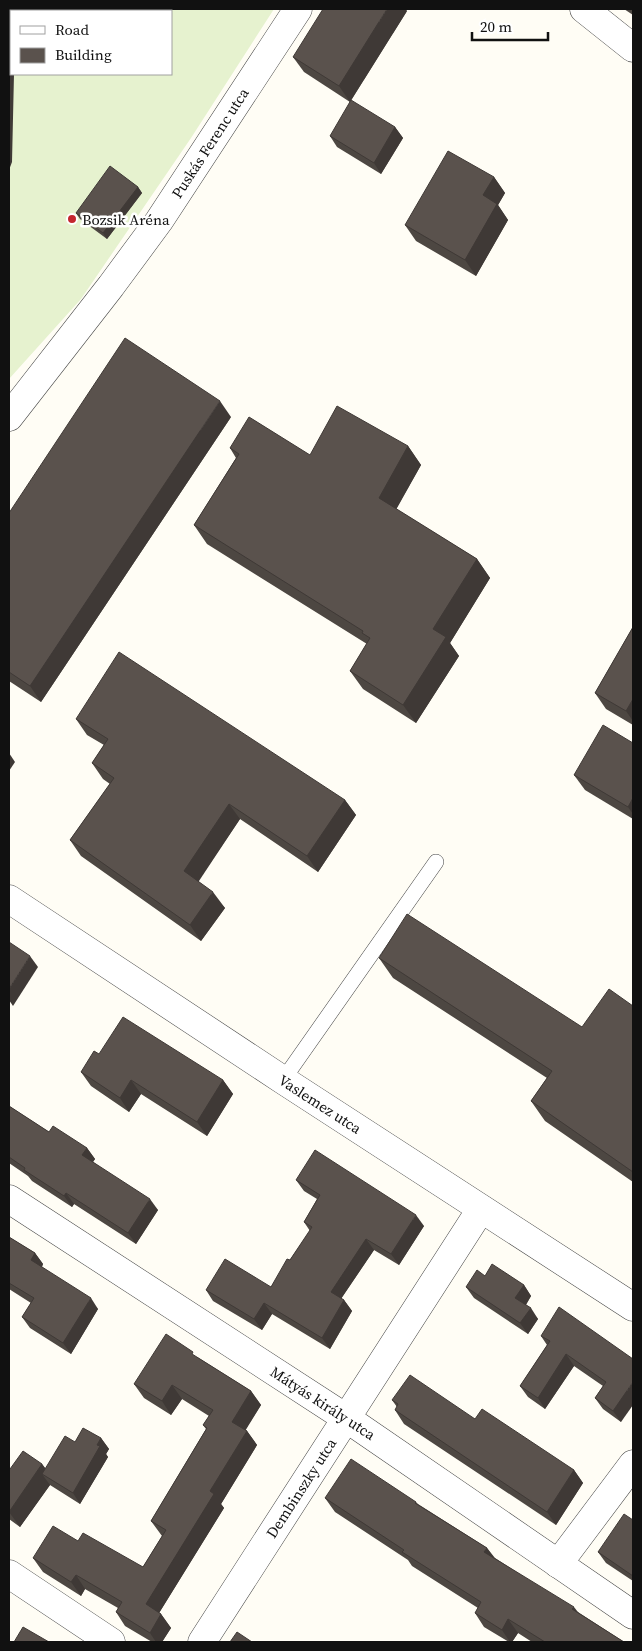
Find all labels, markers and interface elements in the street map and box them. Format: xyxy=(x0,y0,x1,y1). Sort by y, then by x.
legend xyxy=(10,10,172,75)
scale bar xyxy=(472,10,548,42)
text: 20 m xyxy=(480,16,512,37)
text: Road xyxy=(55,19,89,40)
text: Building xyxy=(55,44,112,65)
street label: Puskás Ferenc utca xyxy=(166,83,254,202)
place label: Bozsik Aréna xyxy=(82,209,170,230)
marker: Bozsik Aréna xyxy=(66,213,78,225)
street label: Vaslemez utca xyxy=(274,1069,366,1139)
street label: Mátyás király utca xyxy=(266,1361,380,1445)
street label: Dembinszky utca xyxy=(261,1434,341,1542)

